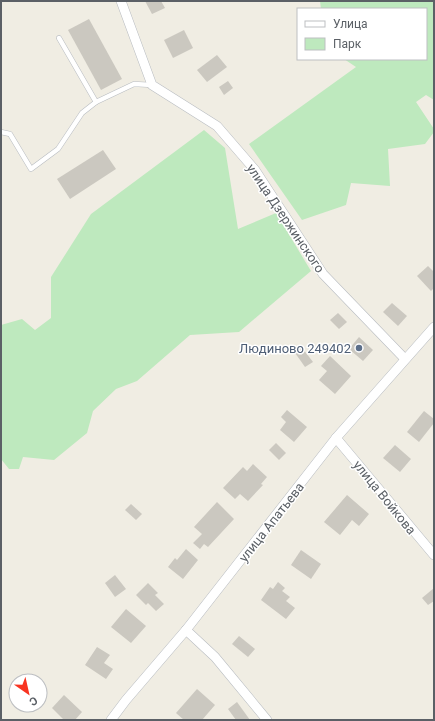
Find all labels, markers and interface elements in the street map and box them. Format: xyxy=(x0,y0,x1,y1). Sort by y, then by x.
legend xyxy=(297,8,427,60)
text: Улица xyxy=(333,17,368,31)
text: Парк xyxy=(333,37,362,51)
street label: улица Дзержинского xyxy=(244,161,328,276)
place label: Людиново 249402 xyxy=(239,341,351,356)
marker: Людиново 249402 xyxy=(354,343,364,353)
street label: улица Войкова xyxy=(350,457,419,537)
street label: улица Апатьева xyxy=(236,480,307,565)
north arrow xyxy=(8,673,48,713)
text: С xyxy=(27,693,40,708)

